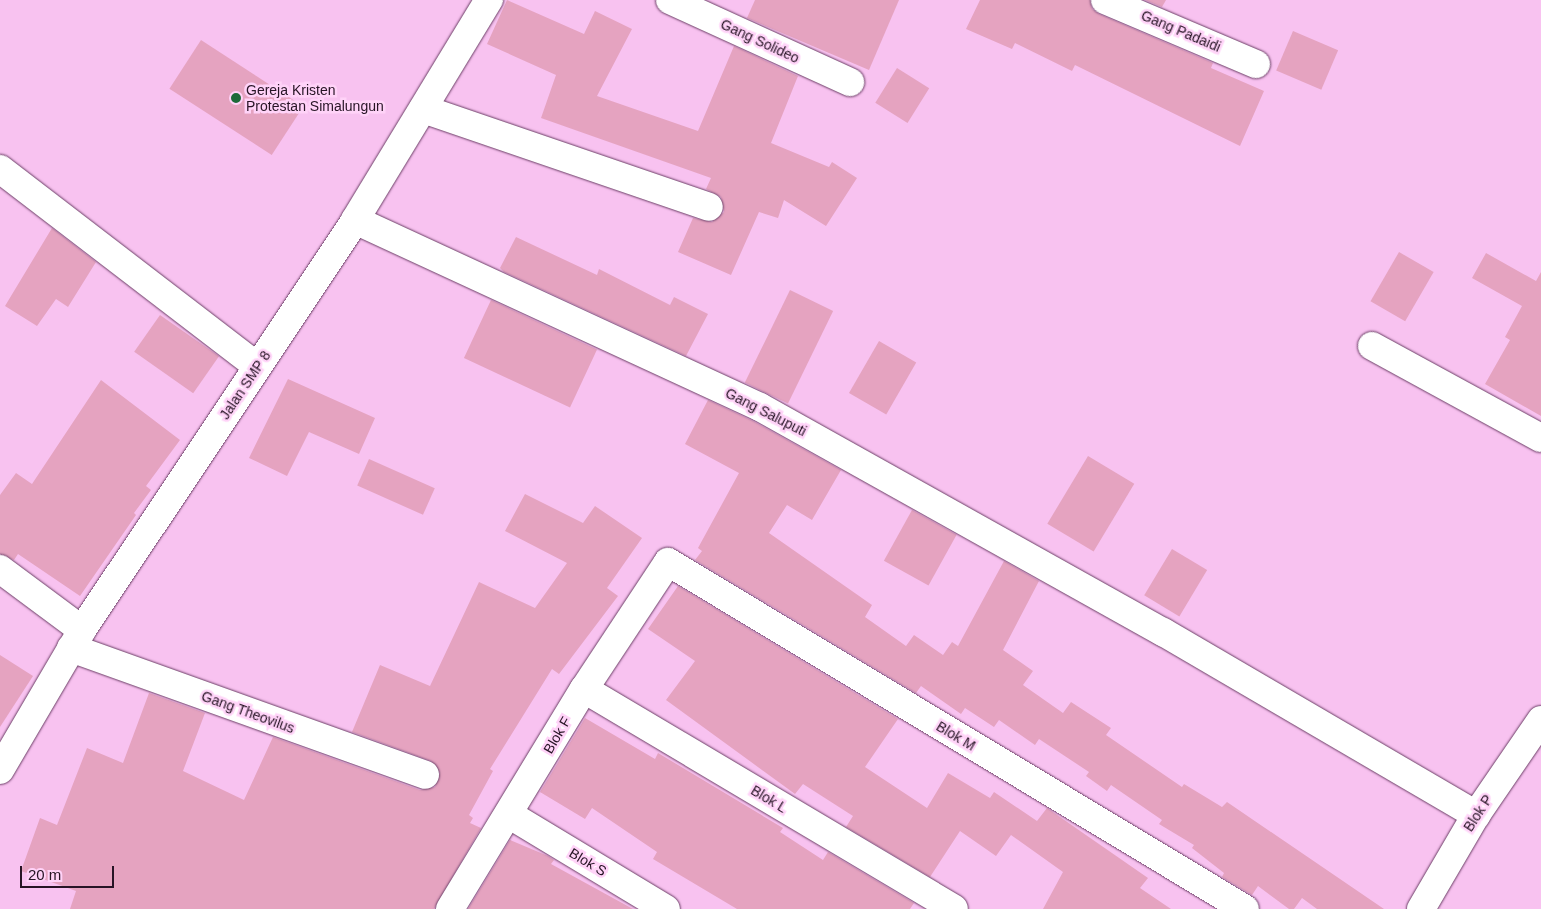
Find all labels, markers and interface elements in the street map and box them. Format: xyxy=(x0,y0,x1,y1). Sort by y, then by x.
street label: Gang Padaidi xyxy=(1139,7,1223,55)
street label: Gang Solideo xyxy=(718,15,802,67)
place label: Gereja Kristen Protestan Simalungun xyxy=(246,82,384,114)
marker: Gereja Kristen Protestan Simalungun xyxy=(230,92,242,104)
street label: Jalan SMP 8 xyxy=(216,347,274,423)
street label: Gang Saluputi xyxy=(723,384,809,440)
street label: Gang Theovilus xyxy=(199,687,297,737)
street label: Blok F xyxy=(540,714,574,756)
street label: Blok M xyxy=(933,718,979,754)
street label: Blok L xyxy=(748,782,790,816)
street label: Blok P xyxy=(1460,791,1496,835)
street label: Blok S xyxy=(566,844,610,880)
scale bar xyxy=(22,856,116,888)
text: 20 m xyxy=(28,866,61,883)

